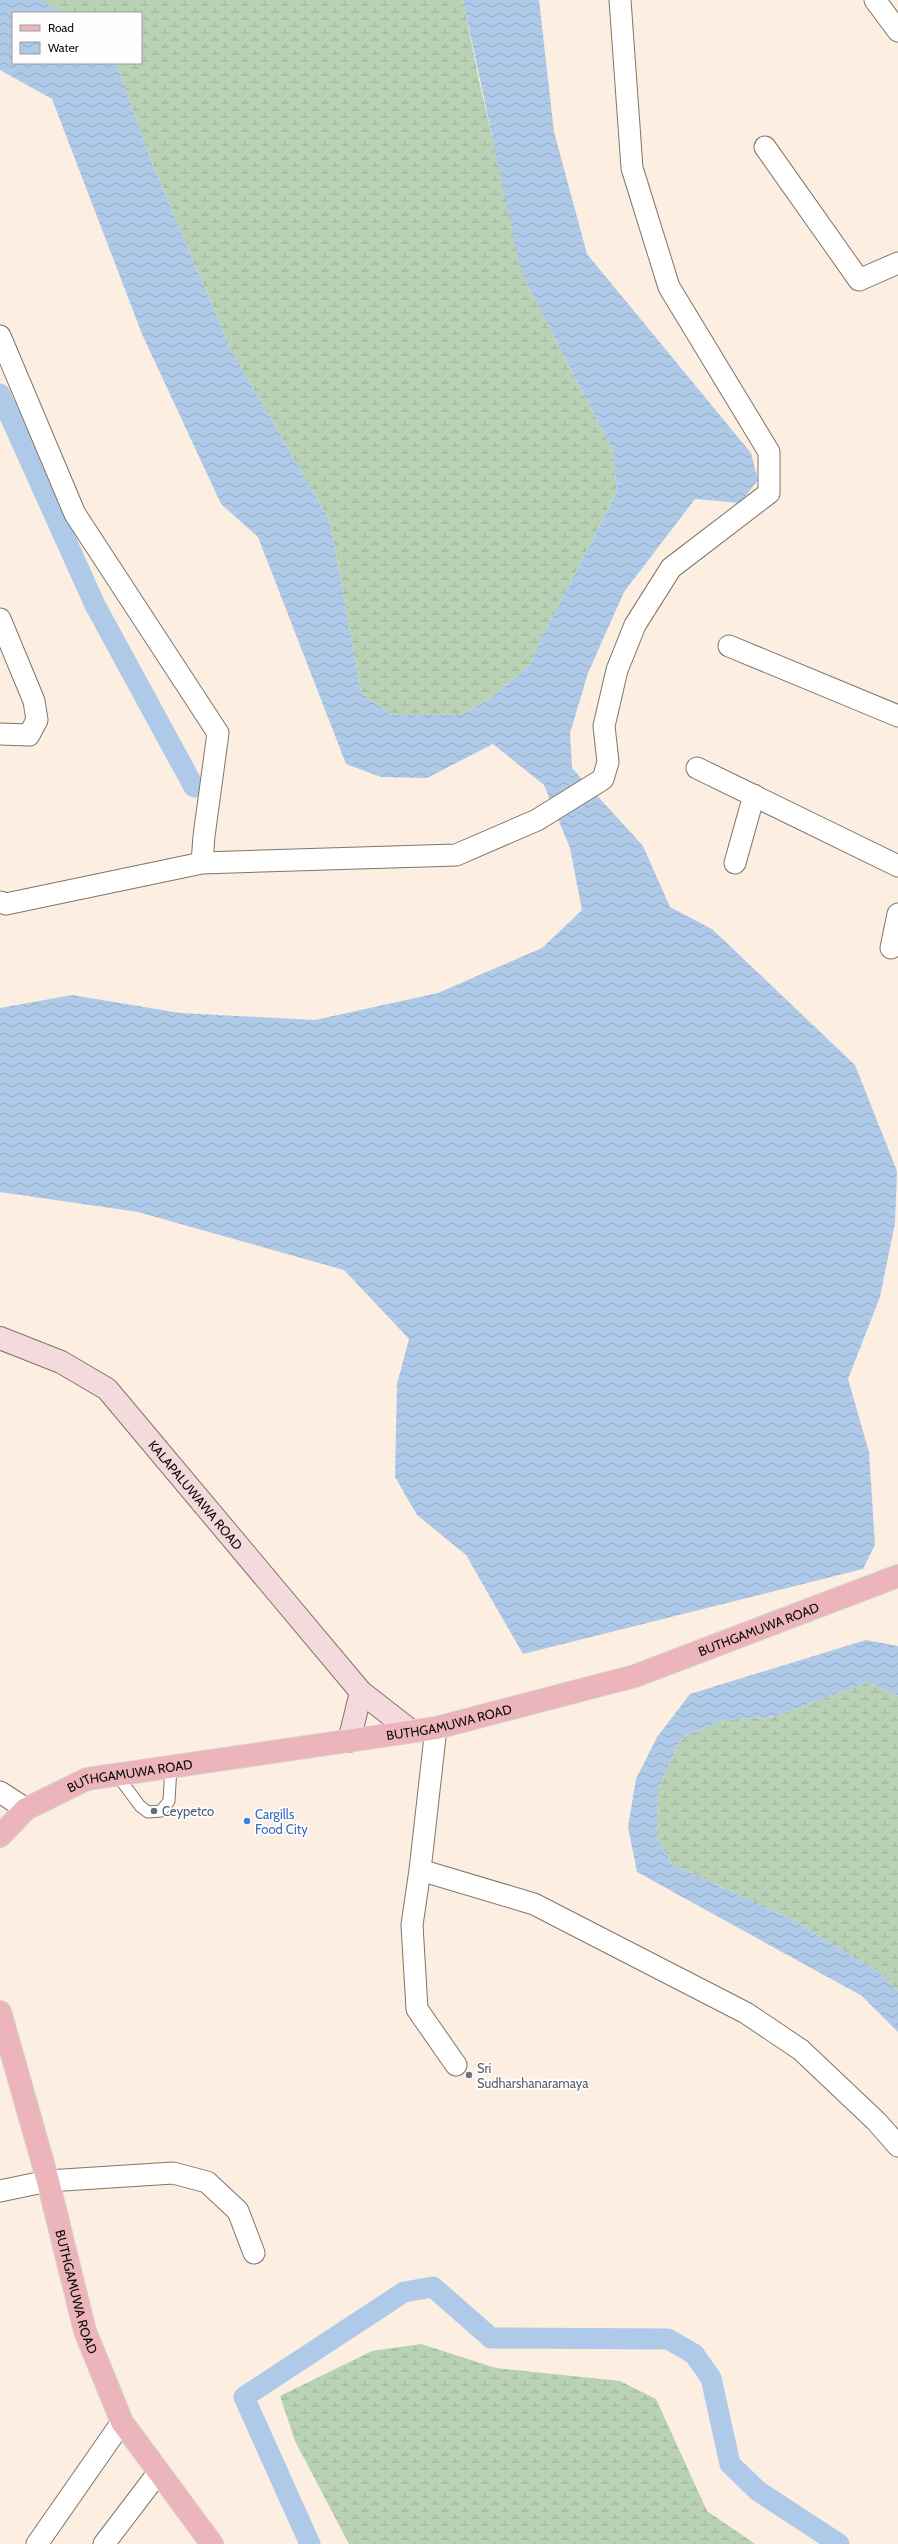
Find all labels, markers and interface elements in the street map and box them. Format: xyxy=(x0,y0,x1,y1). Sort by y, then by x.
legend xyxy=(12,12,142,64)
text: Road xyxy=(48,20,74,35)
text: Water xyxy=(48,40,79,55)
street label: KALAPALUWAWA ROAD xyxy=(145,1437,246,1553)
street label: BUTHGAMUWA ROAD xyxy=(696,1599,821,1659)
street label: BUTHGAMUWA ROAD xyxy=(385,1701,513,1743)
street label: BUTHGAMUWA ROAD xyxy=(64,1756,194,1796)
place label: Ceypetco xyxy=(162,1803,214,1819)
marker: Ceypetco xyxy=(149,1806,159,1816)
place label: Cargills Food City xyxy=(255,1806,308,1837)
marker: Cargills Food City xyxy=(242,1816,252,1826)
place label: Sri Sudharshanaramaya xyxy=(477,2060,589,2091)
marker: Sri Sudharshanaramaya xyxy=(464,2070,474,2080)
street label: BUTHGAMUWA ROAD xyxy=(52,2228,101,2356)

